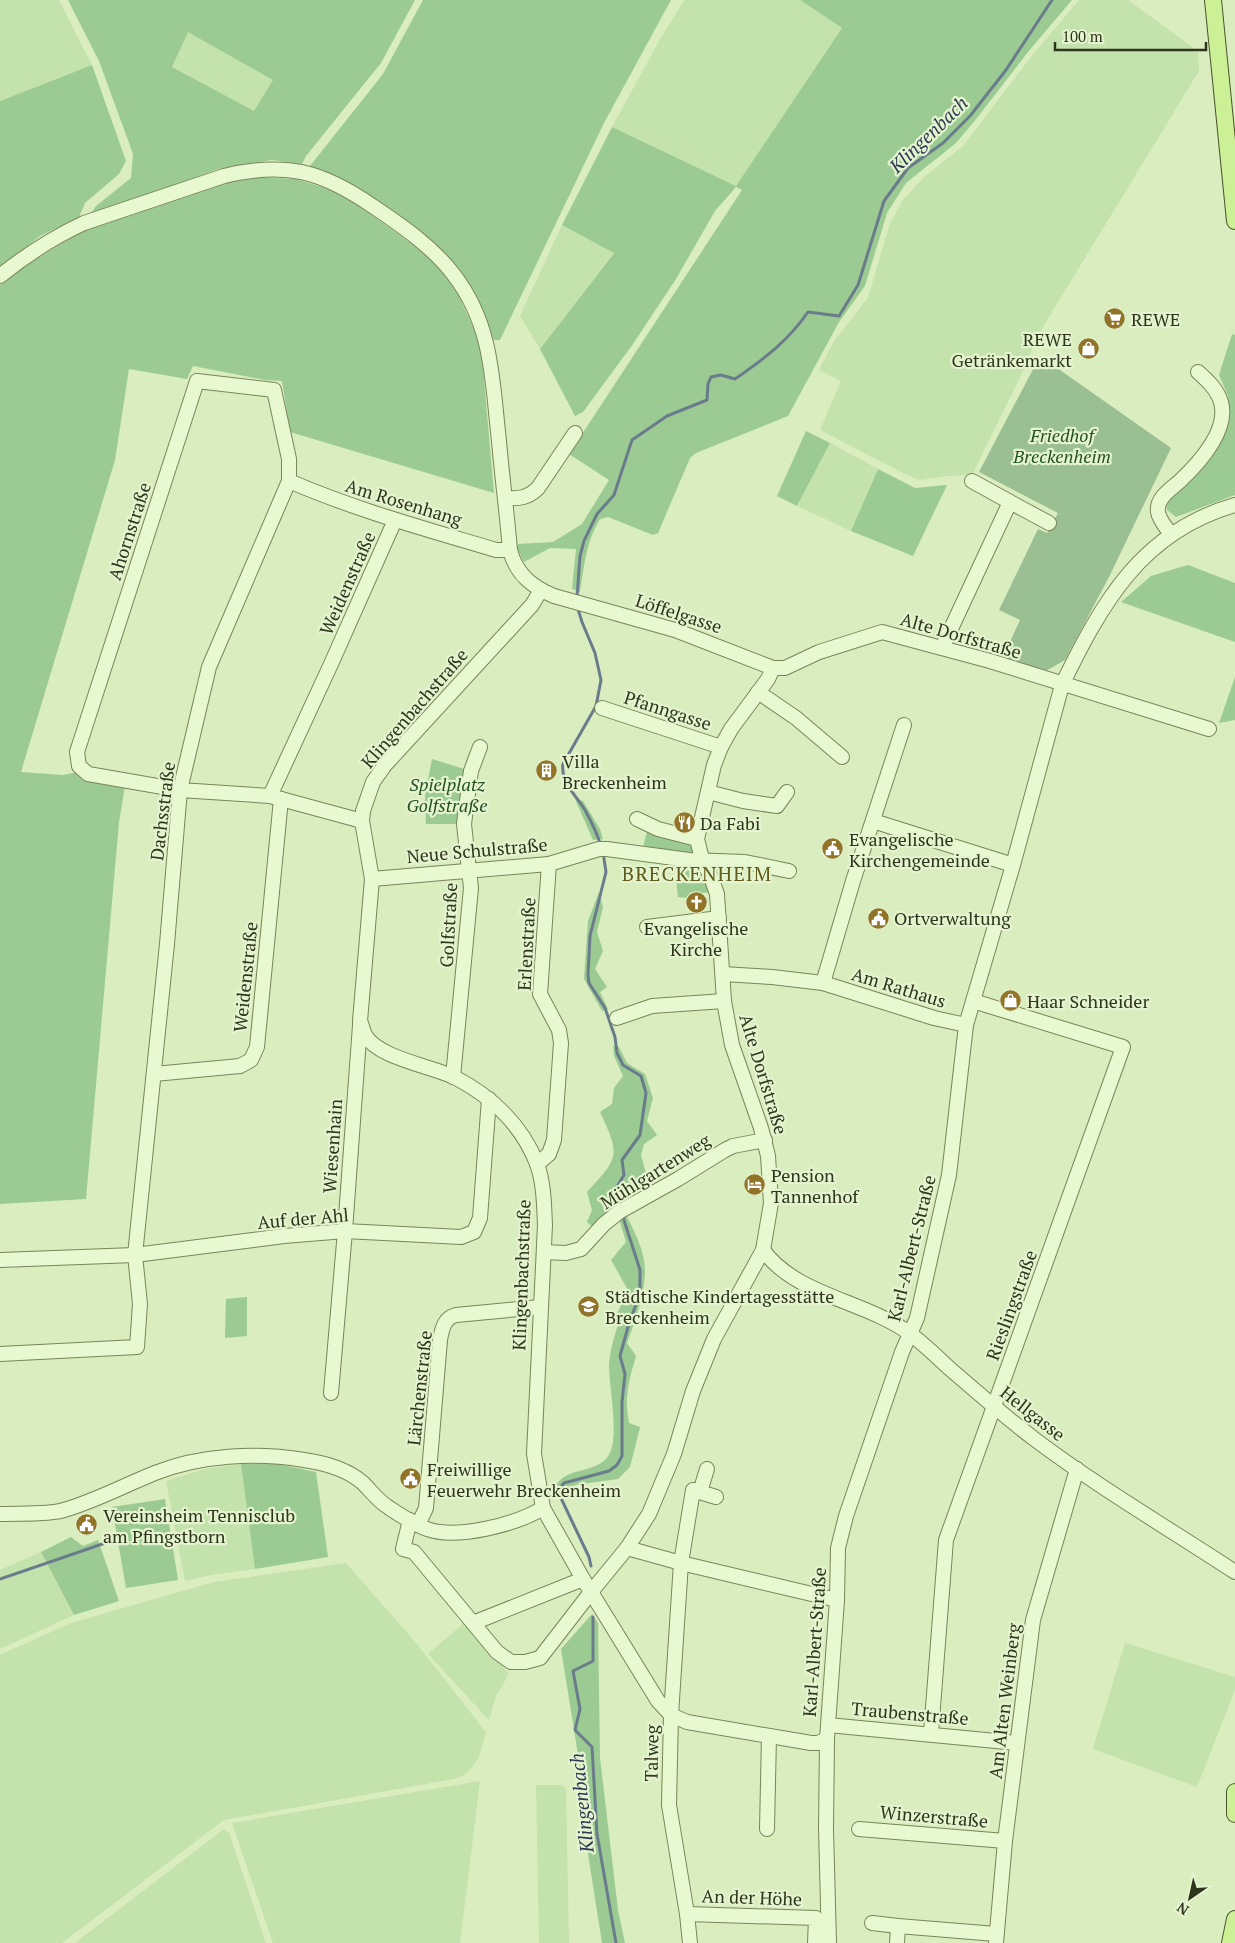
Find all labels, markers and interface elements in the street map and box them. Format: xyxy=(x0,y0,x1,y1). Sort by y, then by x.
scale bar xyxy=(1055,20,1206,52)
text: 100 m xyxy=(1062,26,1103,46)
water label: Klingenbach xyxy=(883,90,973,178)
supermarket icon: REWE xyxy=(1103,307,1127,331)
place label: REWE xyxy=(1131,307,1180,331)
place label: REWE Getränkemarkt xyxy=(952,327,1072,372)
shop icon: REWE Getränkemarkt xyxy=(1076,337,1100,361)
park label: Friedhof Breckenheim xyxy=(1012,423,1111,468)
street label: Am Rosenhang xyxy=(343,473,466,531)
street label: Ahornstraße xyxy=(102,479,156,583)
street label: Weidenstraße xyxy=(313,527,381,639)
street label: Löffelgasse xyxy=(633,588,725,638)
street label: Alte Dorfstraße xyxy=(898,606,1024,664)
street label: Klingenbachstraße xyxy=(355,643,473,773)
street label: Pfanngasse xyxy=(621,685,715,735)
place label: Villa Breckenheim xyxy=(562,749,667,794)
building icon: Villa Breckenheim xyxy=(534,759,558,783)
street label: Dachsstraße xyxy=(144,760,180,862)
park label: Spielplatz Golfstraße xyxy=(406,772,488,817)
restaurant icon: Da Fabi xyxy=(672,811,696,835)
place label: Da Fabi xyxy=(700,811,760,835)
place label: Evangelische Kirchengemeinde xyxy=(849,827,990,872)
street label: Neue Schulstraße xyxy=(406,832,548,868)
public building icon: Evangelische Kirchengemeinde xyxy=(821,837,845,861)
district label: BRECKENHEIM xyxy=(622,860,772,887)
street label: Golfstraße xyxy=(434,882,462,968)
church icon: Evangelische Kirche xyxy=(684,891,708,915)
street label: Erlenstraße xyxy=(512,897,540,991)
public building icon: Ortverwaltung xyxy=(866,906,890,930)
place label: Ortverwaltung xyxy=(894,906,1011,930)
place label: Evangelische Kirche xyxy=(644,916,748,961)
street label: Weidenstraße xyxy=(227,921,263,1033)
street label: Am Rathaus xyxy=(849,961,949,1013)
shop icon: Haar Schneider xyxy=(999,989,1023,1013)
place label: Haar Schneider xyxy=(1027,989,1149,1013)
street label: Alte Dorfstraße xyxy=(734,1011,794,1137)
street label: Wiesenhain xyxy=(317,1098,347,1194)
street label: Mühlgartenweg xyxy=(596,1127,715,1214)
place label: Pension Tannenhof xyxy=(771,1163,860,1208)
street label: Karl-Albert-Straße xyxy=(881,1172,941,1324)
hotel icon: Pension Tannenhof xyxy=(743,1173,767,1197)
street label: Klingenbachstraße xyxy=(506,1199,536,1351)
street label: Auf der Ahl xyxy=(256,1202,350,1234)
street label: Rieslingstraße xyxy=(980,1247,1042,1363)
place label: Städtische Kindertagesstätte Breckenheim xyxy=(605,1284,834,1329)
school or university icon: Städtische Kindertagesstätte Breckenheim xyxy=(577,1294,601,1318)
street label: Lärchenstraße xyxy=(401,1329,437,1447)
street label: Hellgasse xyxy=(996,1380,1070,1446)
place label: Freiwillige Feuerwehr Breckenheim xyxy=(427,1457,621,1502)
public building icon: Freiwillige Feuerwehr Breckenheim xyxy=(399,1467,423,1491)
place label: Vereinsheim Tennisclub am Pfingstborn xyxy=(103,1503,295,1548)
public building icon: Vereinsheim Tennisclub am Pfingstborn xyxy=(75,1513,99,1537)
street label: Karl-Albert-Straße xyxy=(797,1566,831,1718)
street label: Am Alten Weinberg xyxy=(983,1621,1026,1780)
street label: Traubenstraße xyxy=(850,1696,970,1730)
street label: Talweg xyxy=(639,1724,664,1781)
water label: Klingenbach xyxy=(563,1752,599,1855)
street label: Winzerstraße xyxy=(879,1799,989,1833)
north arrow xyxy=(1165,1873,1215,1923)
street label: An der Höhe xyxy=(701,1883,803,1911)
text: N xyxy=(1172,1898,1192,1920)

